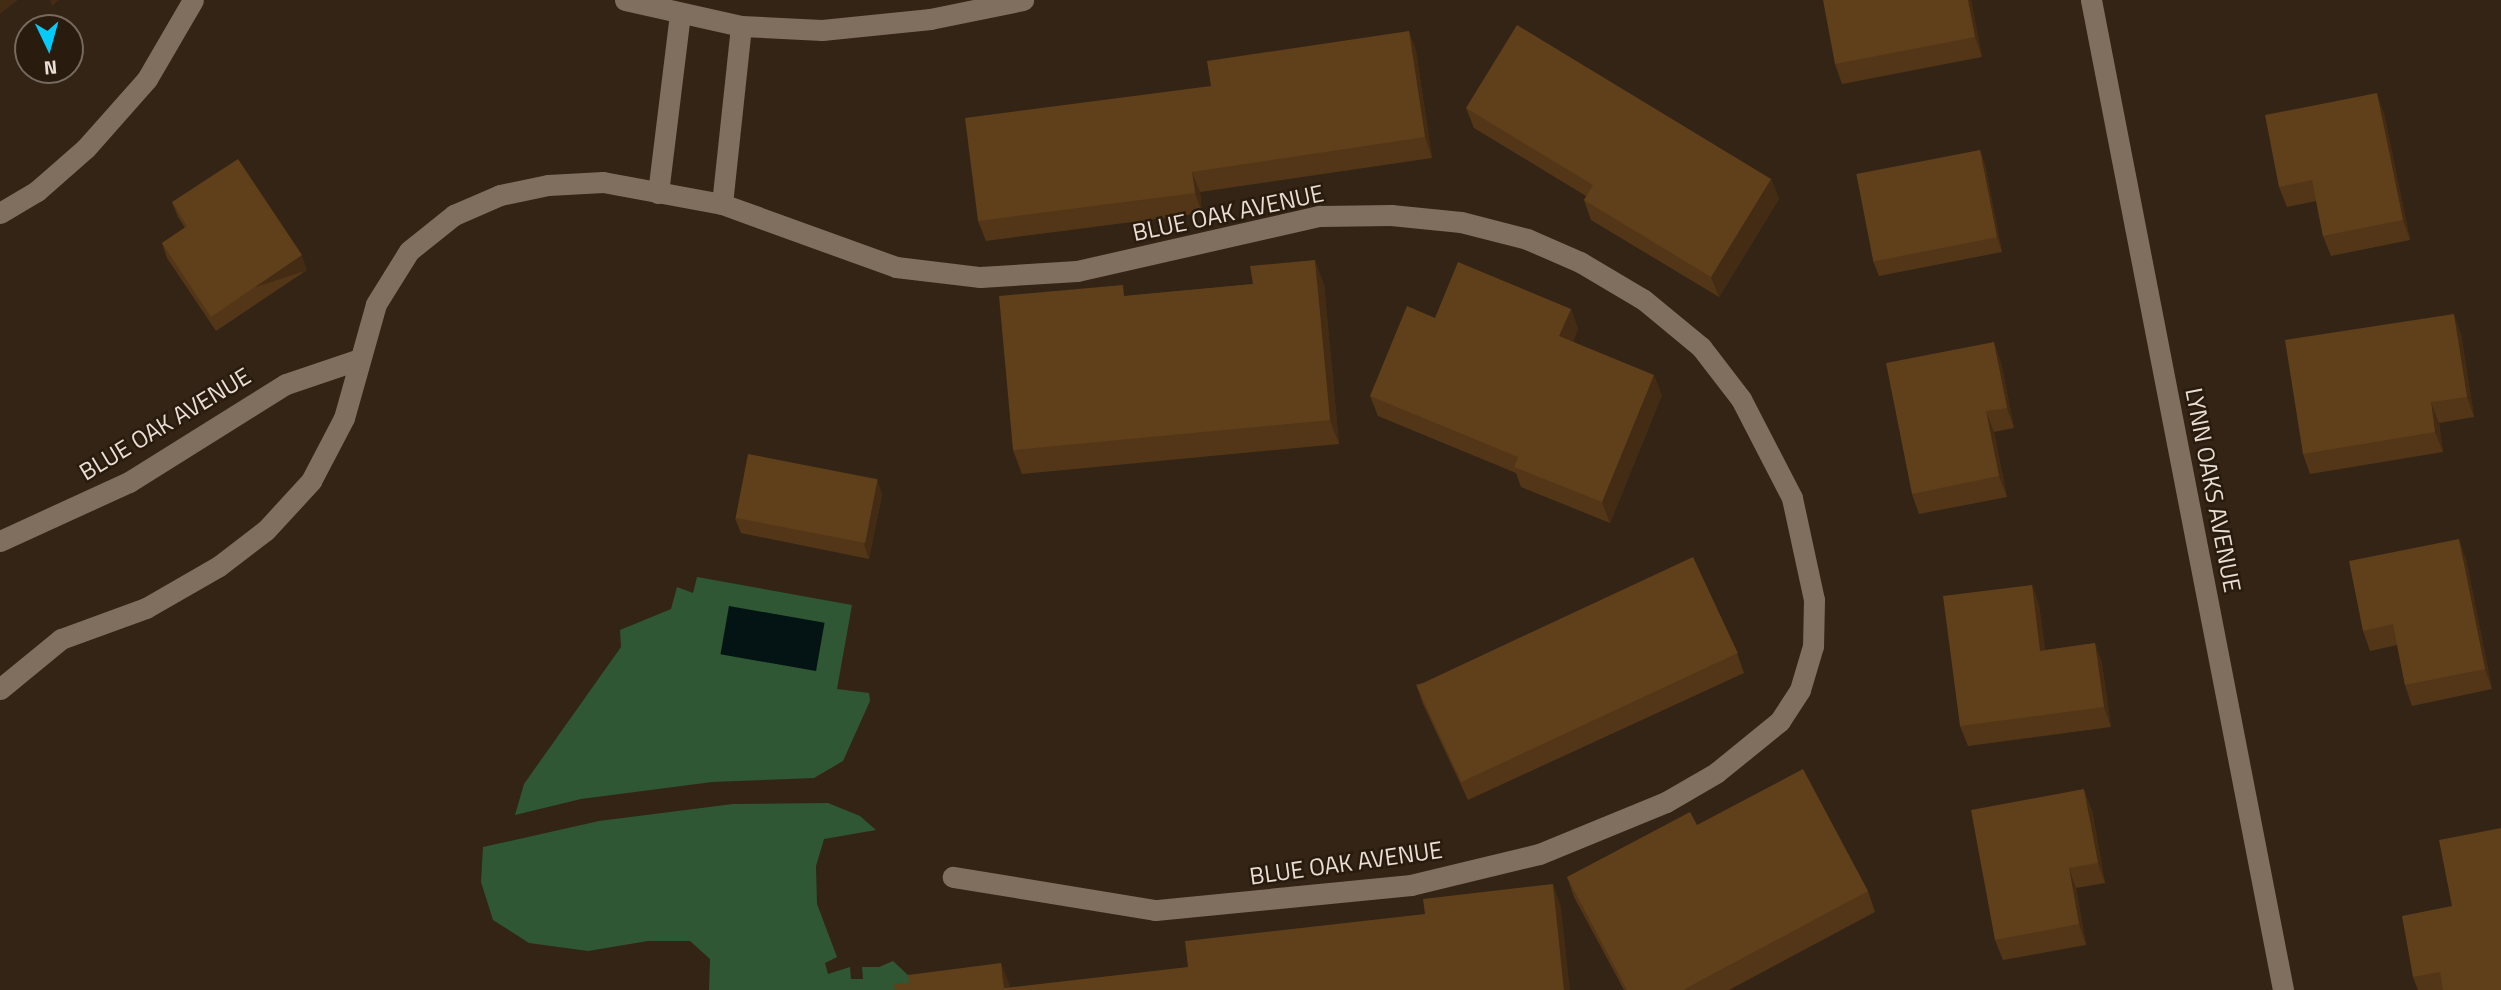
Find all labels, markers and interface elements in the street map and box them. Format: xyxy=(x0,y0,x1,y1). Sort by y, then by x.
north arrow xyxy=(14,14,84,84)
text: N xyxy=(43,53,59,83)
street label: BLUE OAK AVENUE xyxy=(1130,179,1326,247)
street label: BLUE OAK AVENUE xyxy=(74,362,256,486)
street label: LYNN OAKS AVENUE xyxy=(2179,385,2247,595)
street label: BLUE OAK AVENUE xyxy=(1248,835,1444,891)

